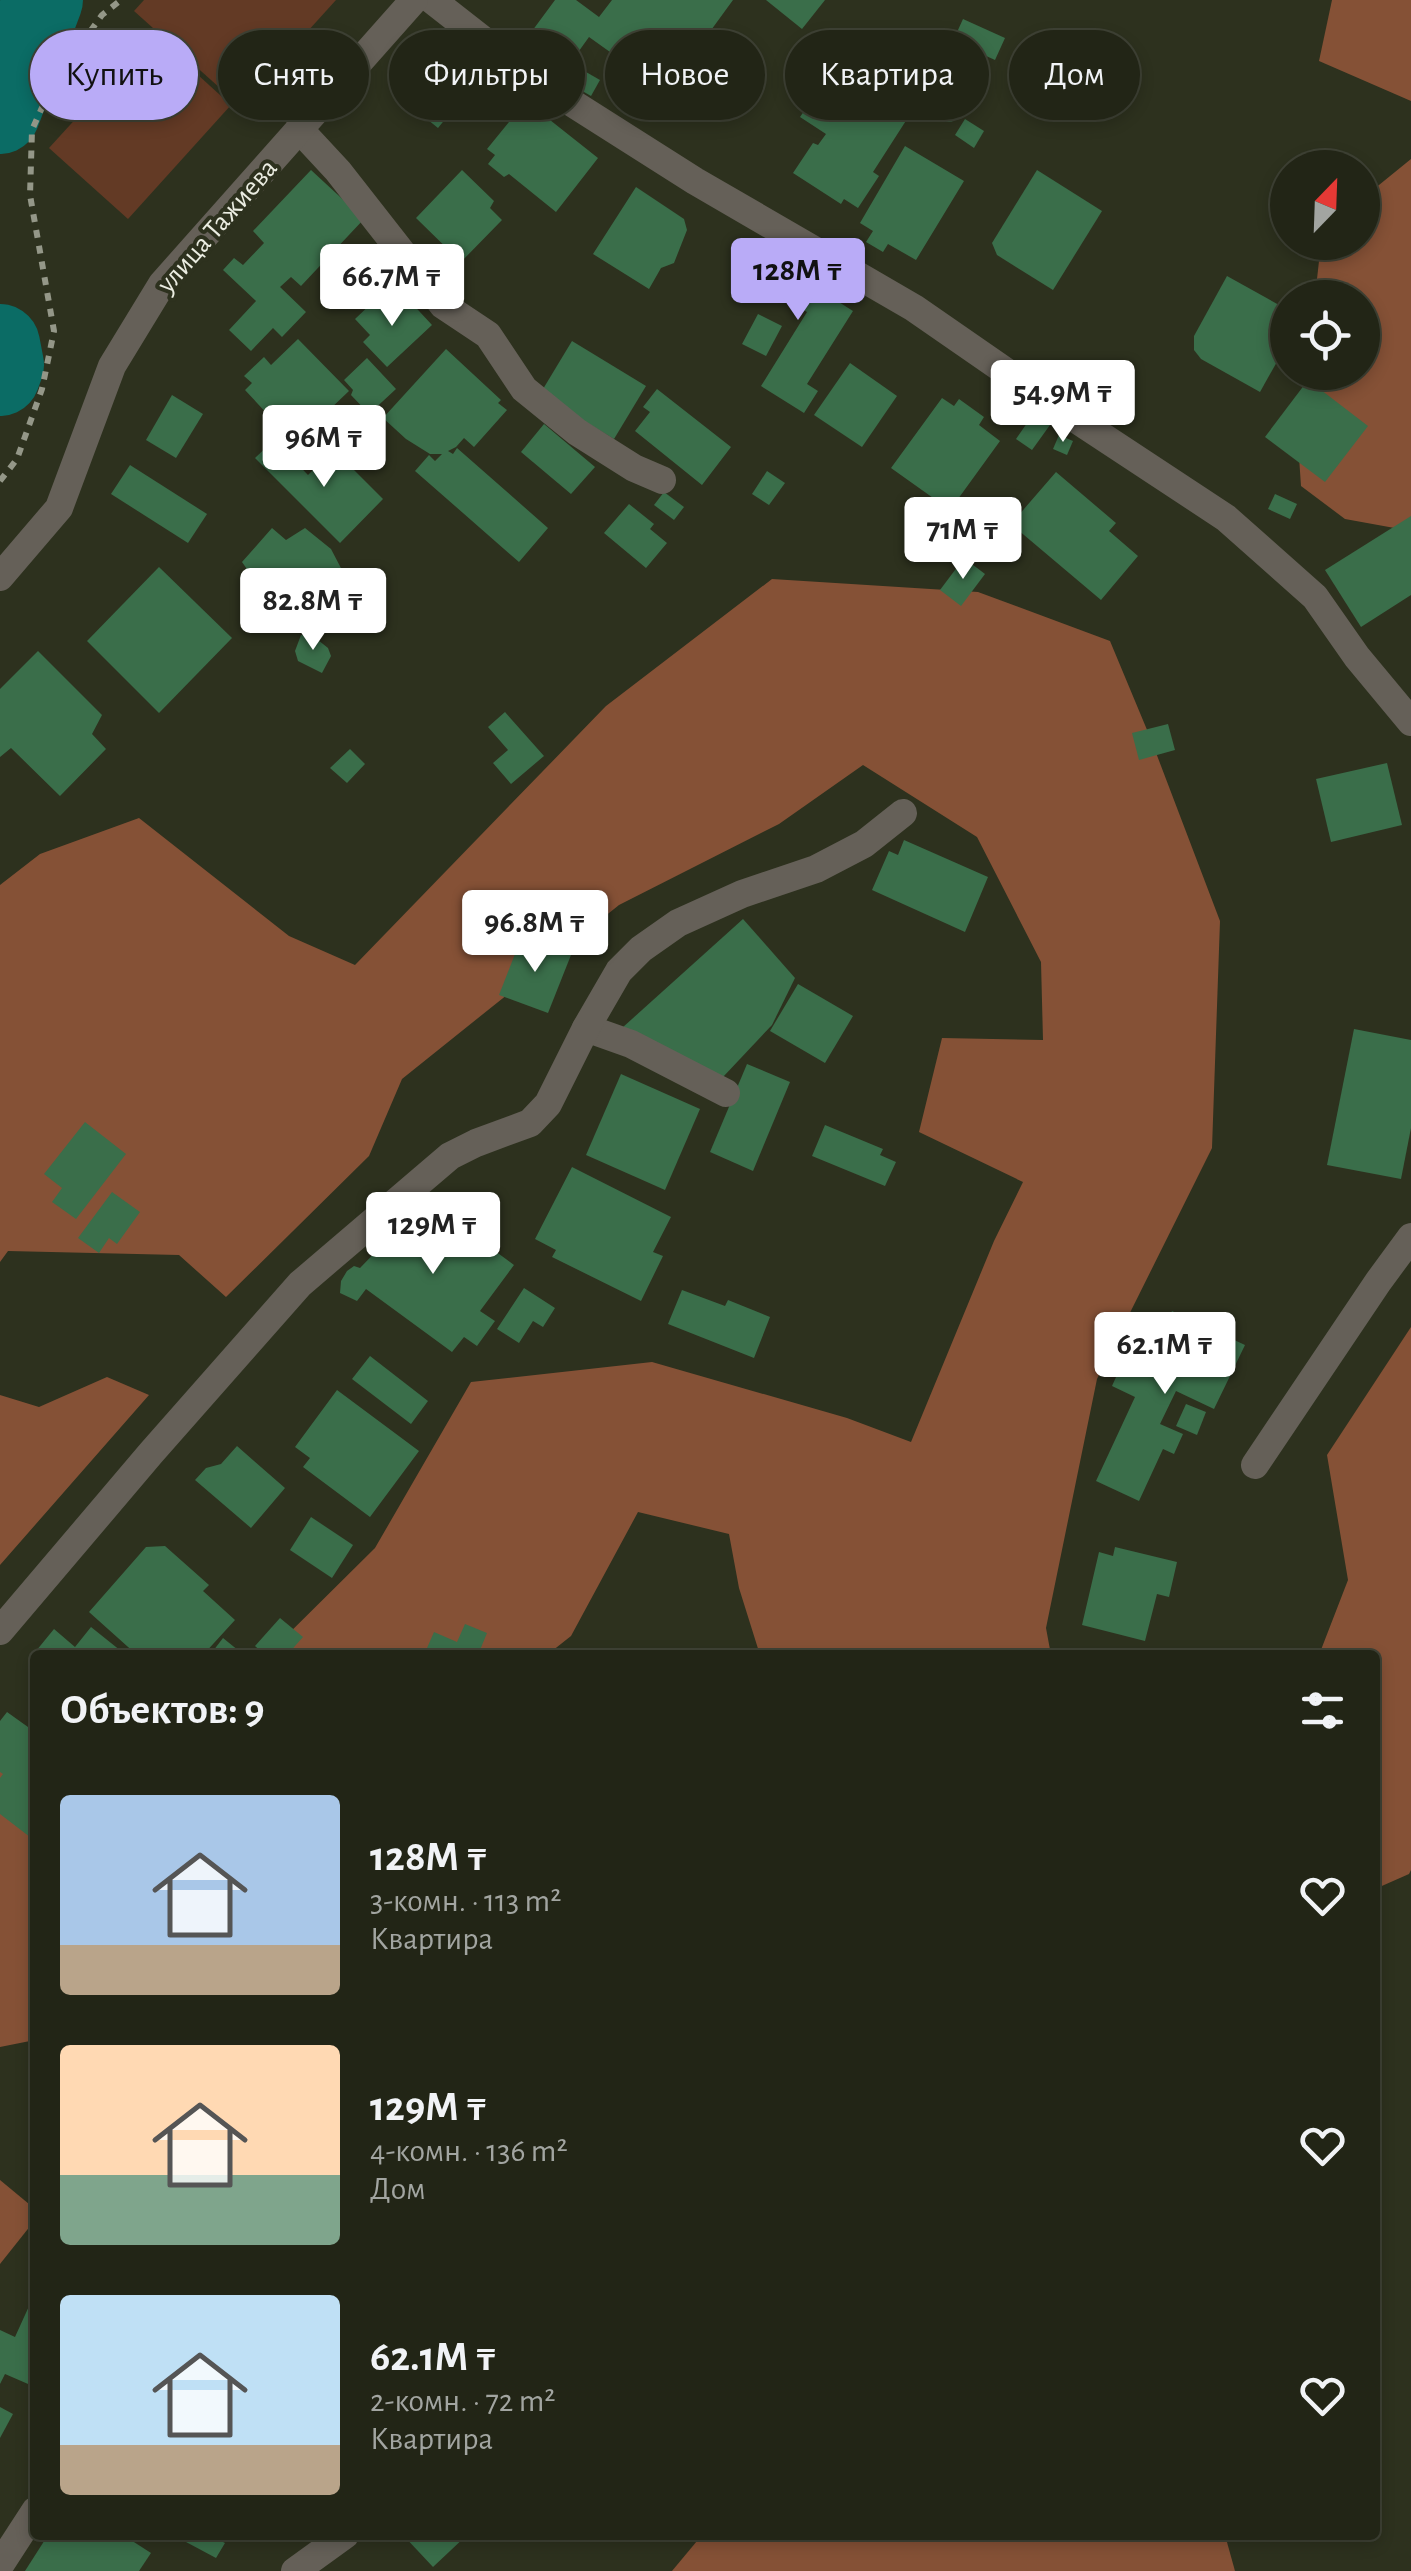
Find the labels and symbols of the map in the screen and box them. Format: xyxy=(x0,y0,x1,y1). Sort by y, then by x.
north arrow xyxy=(1270,150,1380,260)
street label: улица Тажиева xyxy=(152,154,283,299)
pin: 128M ₸ xyxy=(717,238,879,323)
pin: 66.7M ₸ xyxy=(300,244,484,329)
pin: 54.9M ₸ xyxy=(971,360,1155,445)
pin: 96M ₸ xyxy=(254,405,394,490)
pin: 71M ₸ xyxy=(893,497,1033,582)
pin: 82.8M ₸ xyxy=(221,568,405,653)
pin: 96.8M ₸ xyxy=(443,890,627,975)
pin: 129M ₸ xyxy=(352,1192,514,1277)
pin: 62.1M ₸ xyxy=(1073,1312,1257,1397)

